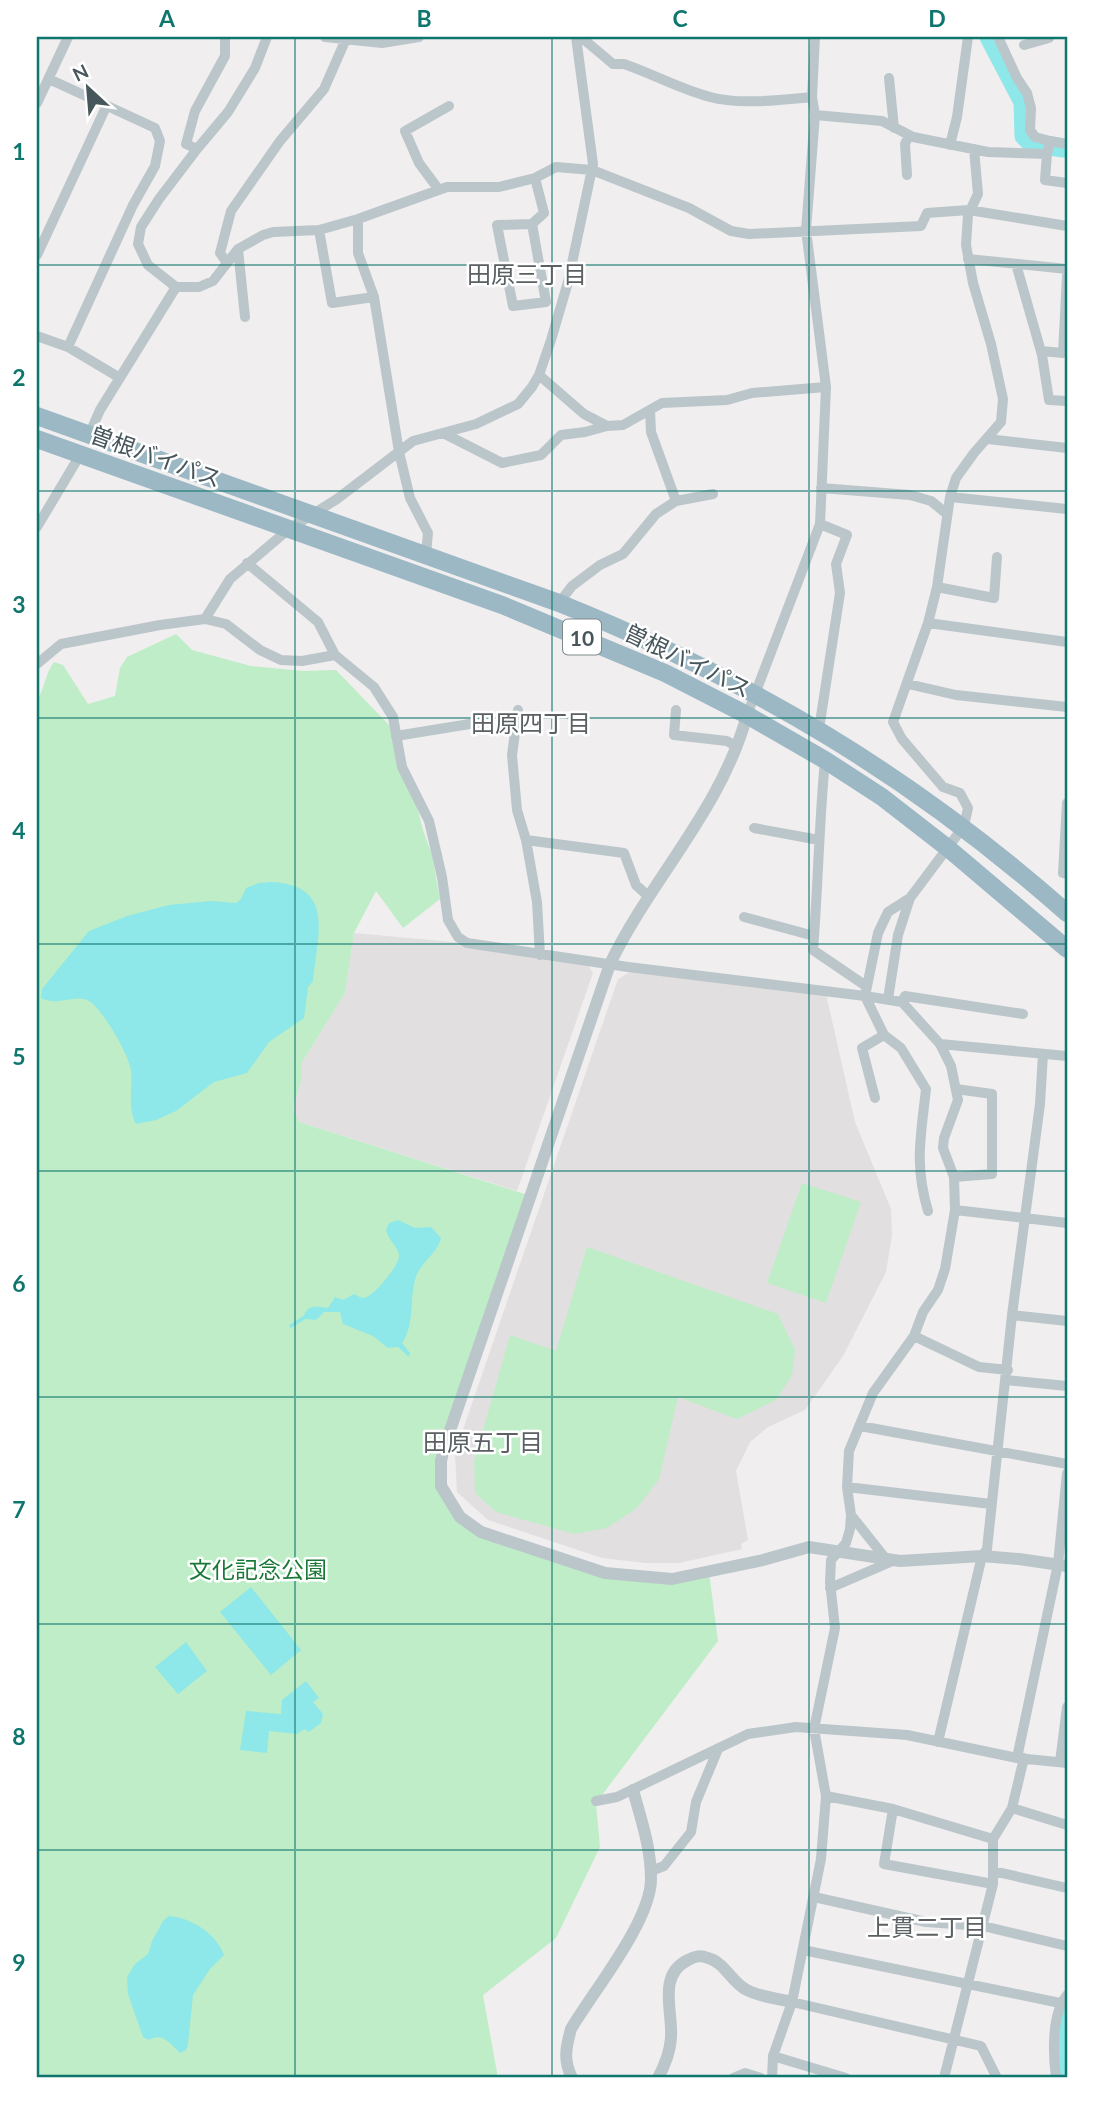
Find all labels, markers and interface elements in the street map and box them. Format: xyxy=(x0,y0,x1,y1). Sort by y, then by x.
text: A xyxy=(158,4,176,32)
text: B xyxy=(416,4,432,32)
text: C xyxy=(672,4,688,32)
text: D xyxy=(928,4,946,32)
north arrow xyxy=(52,52,122,122)
text: N xyxy=(69,59,92,86)
text: 1 xyxy=(12,137,26,165)
district label: 田原三丁目 xyxy=(467,259,587,288)
text: 2 xyxy=(12,363,26,391)
street label: 曽根バイパス xyxy=(87,419,225,493)
text: 3 xyxy=(12,590,26,618)
street label: 曽根バイパス xyxy=(620,617,756,703)
road number: 10 xyxy=(563,620,601,654)
district label: 田原四丁目 xyxy=(471,708,591,737)
text: 4 xyxy=(12,816,26,844)
text: 5 xyxy=(12,1042,26,1070)
text: 6 xyxy=(12,1269,26,1297)
district label: 田原五丁目 xyxy=(423,1427,543,1456)
text: 7 xyxy=(12,1495,26,1523)
park label: 文化記念公園 xyxy=(189,1555,327,1583)
text: 8 xyxy=(12,1722,26,1750)
district label: 上貫二丁目 xyxy=(867,1912,987,1941)
text: 9 xyxy=(12,1948,26,1976)

